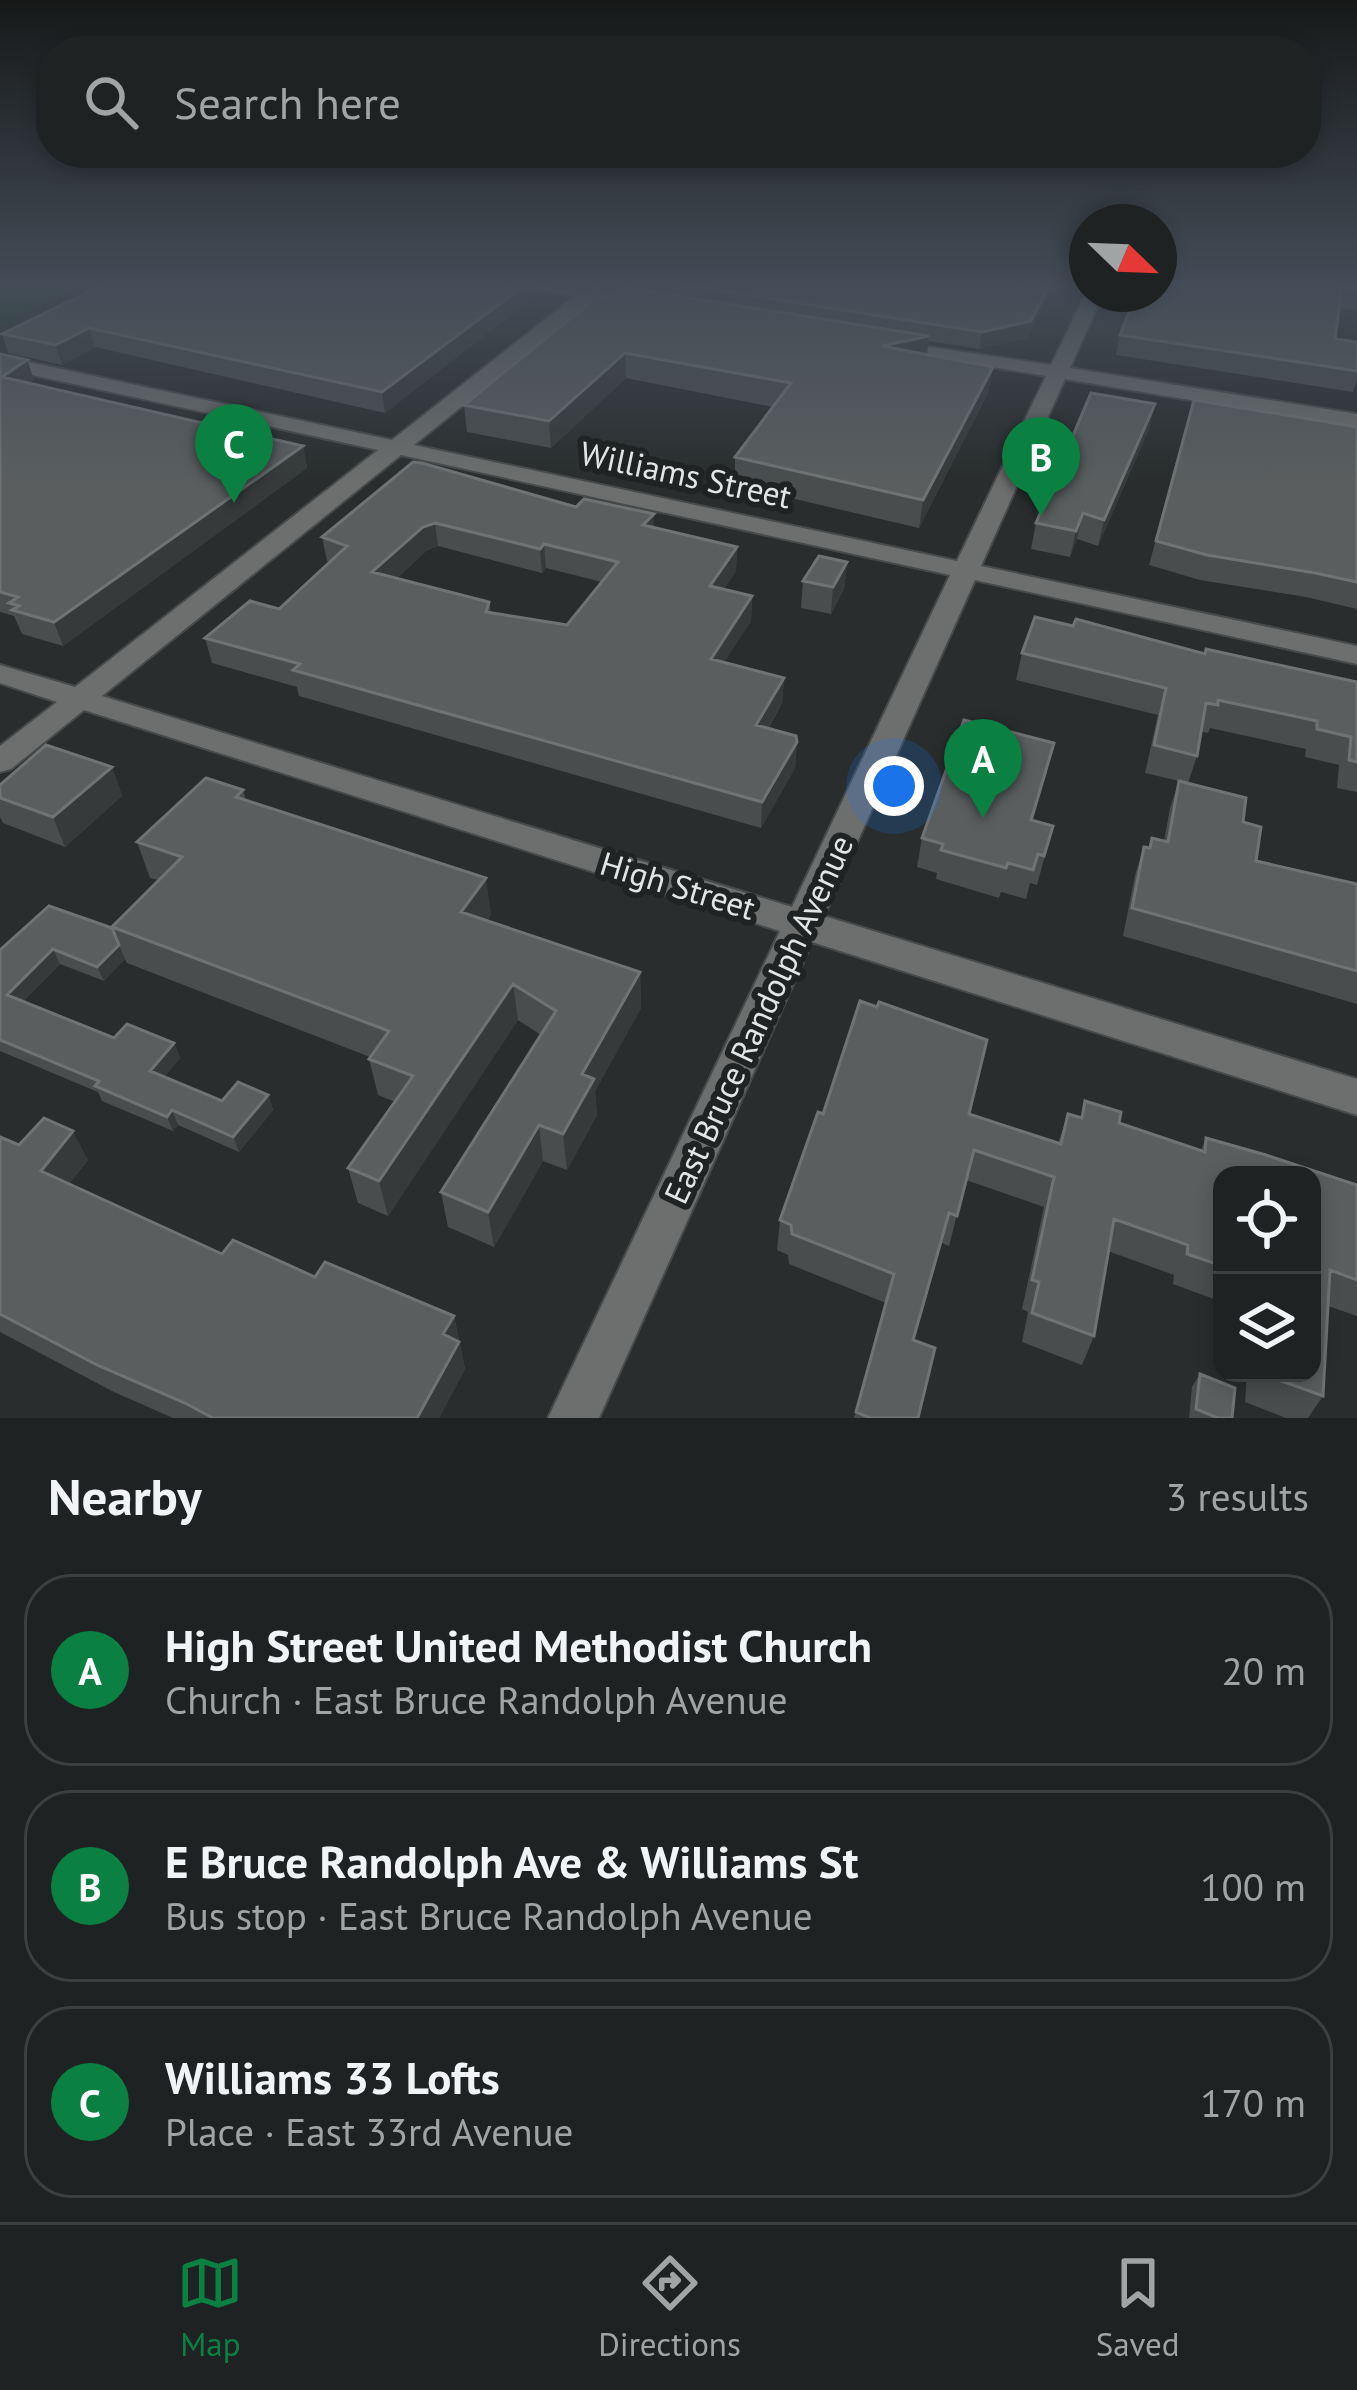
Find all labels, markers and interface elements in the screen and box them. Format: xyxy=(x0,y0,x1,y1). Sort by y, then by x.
search box xyxy=(36,36,1321,168)
icon: search xyxy=(78,69,144,135)
text: Search here xyxy=(174,73,401,131)
north arrow xyxy=(1069,204,1177,312)
pin: C xyxy=(195,404,273,503)
pin: B xyxy=(1002,417,1080,516)
street label: Williams Street xyxy=(577,431,795,517)
pin: A xyxy=(944,719,1022,818)
your location xyxy=(864,756,924,816)
street label: East Bruce Randolph Avenue xyxy=(654,828,862,1210)
street label: High Street xyxy=(595,841,761,929)
map controls xyxy=(1213,1166,1321,1382)
button: locate xyxy=(1213,1166,1321,1274)
button: layers xyxy=(1213,1274,1321,1382)
text: Nearby xyxy=(48,1463,202,1529)
text: 3 results xyxy=(1166,1471,1309,1522)
text: High Street United Methodist Church xyxy=(165,1616,872,1674)
text: A xyxy=(78,1645,102,1696)
text: 20 m xyxy=(1221,1645,1306,1696)
text: Church · East Bruce Randolph Avenue xyxy=(165,1674,787,1725)
text: E Bruce Randolph Ave & Williams St xyxy=(165,1832,858,1890)
text: B xyxy=(78,1861,102,1912)
text: 100 m xyxy=(1200,1861,1306,1912)
text: Bus stop · East Bruce Randolph Avenue xyxy=(165,1890,813,1941)
text: Williams 33 Lofts xyxy=(165,2048,500,2106)
text: C xyxy=(79,2077,101,2128)
text: 170 m xyxy=(1200,2077,1306,2128)
text: Place · East 33rd Avenue xyxy=(165,2106,573,2157)
tab: Map xyxy=(177,2250,243,2365)
tab: Directions xyxy=(598,2250,741,2365)
tab: Saved xyxy=(1096,2250,1180,2365)

